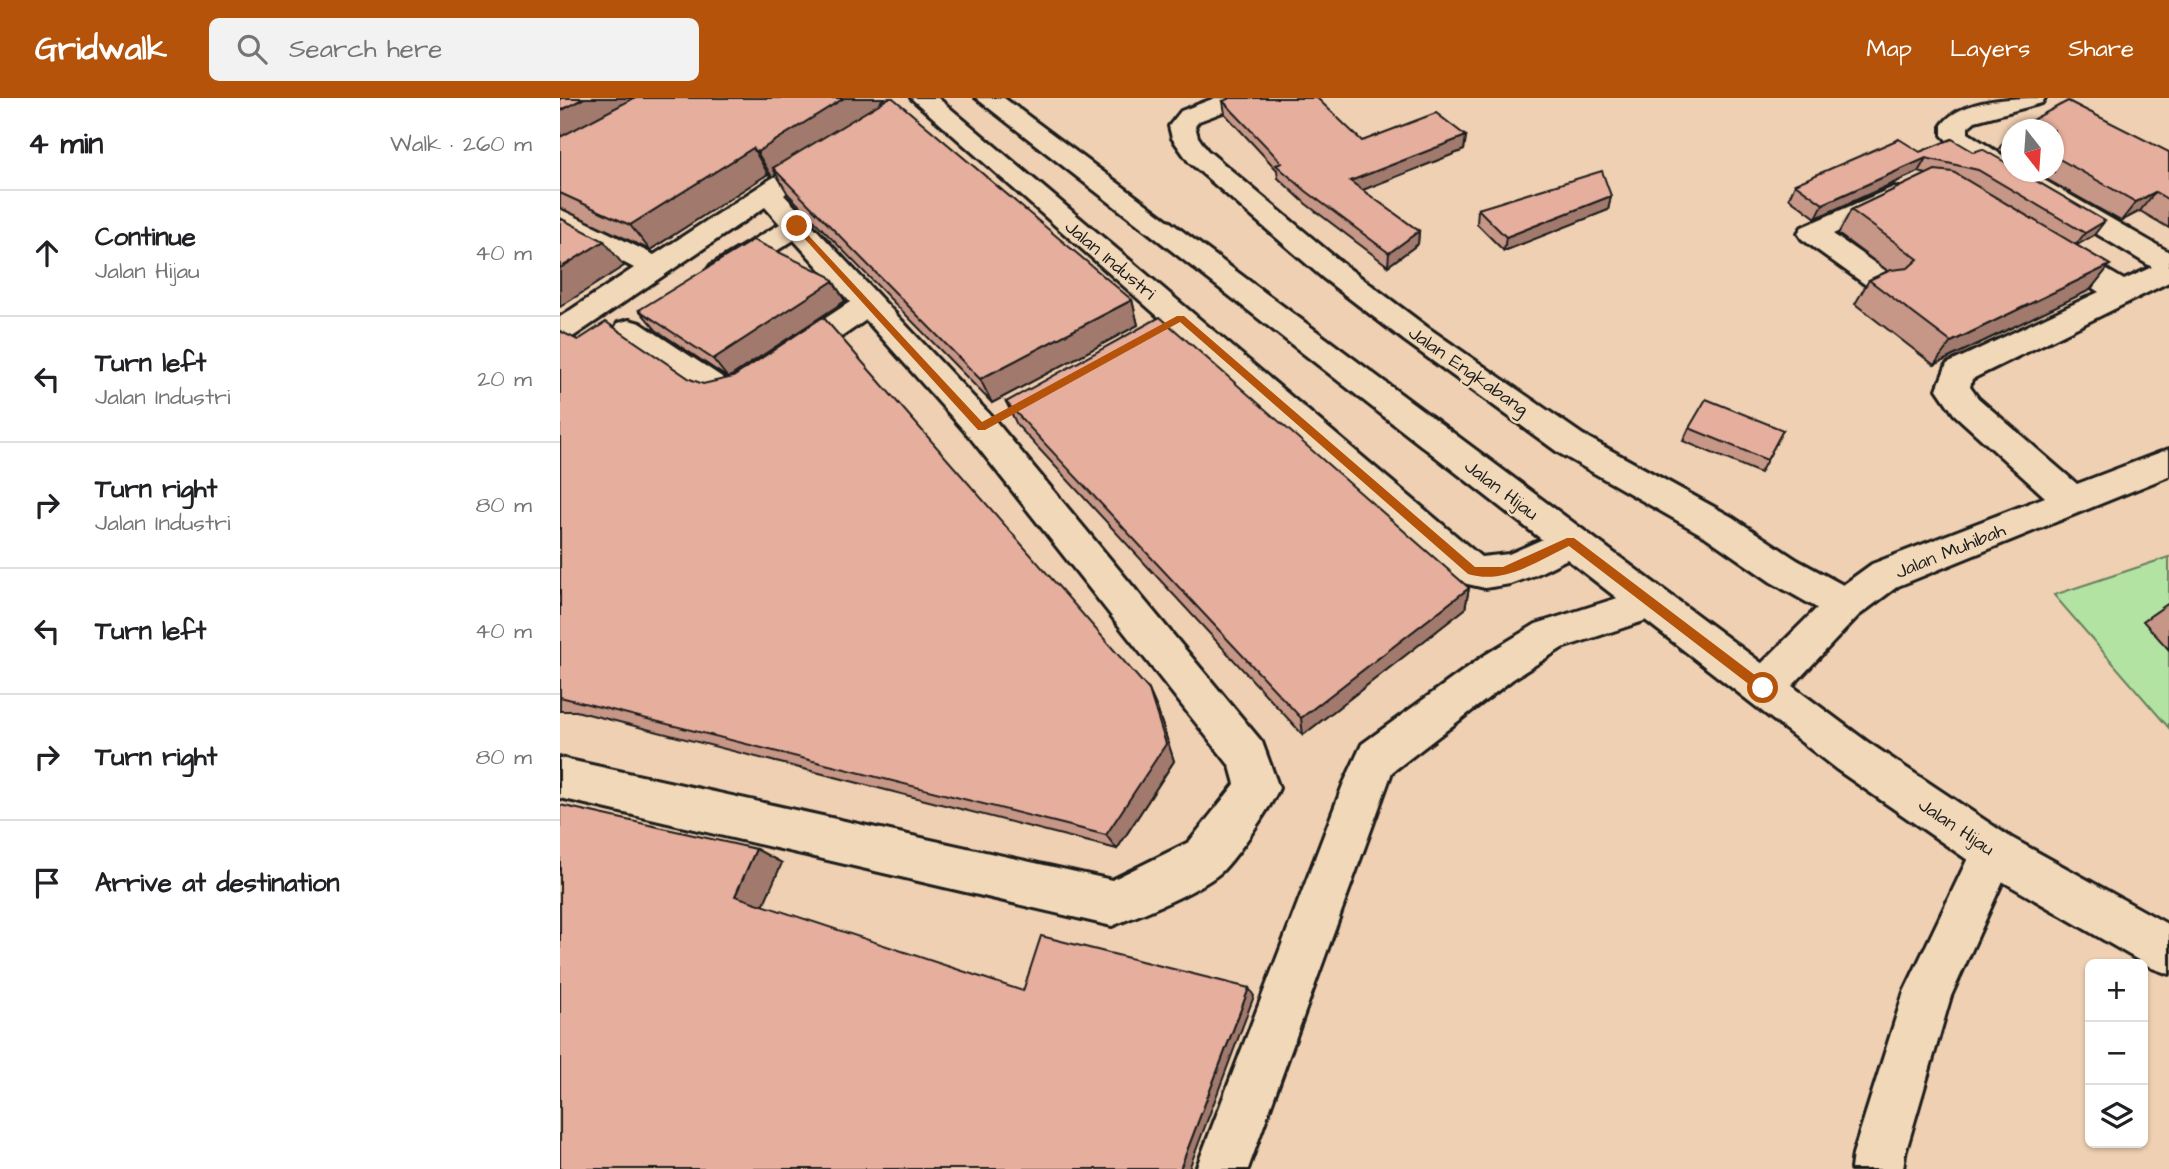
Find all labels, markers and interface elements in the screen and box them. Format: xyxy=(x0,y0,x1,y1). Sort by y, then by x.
search box xyxy=(209,18,699,81)
text: Gridwalk xyxy=(35,26,167,72)
icon: search xyxy=(233,30,271,68)
text: Search here xyxy=(289,31,442,67)
text: Map xyxy=(1867,32,1912,66)
text: Layers xyxy=(1950,32,2030,66)
text: Share xyxy=(2068,32,2134,66)
north arrow xyxy=(2001,119,2064,182)
text: 4 min xyxy=(28,123,103,165)
text: Walk · 260 m xyxy=(390,128,532,160)
route end xyxy=(781,210,812,241)
street label: Jalan Industri xyxy=(1059,214,1162,307)
text: Continue xyxy=(95,219,196,255)
icon: ahead xyxy=(28,234,66,272)
text: 40 m xyxy=(475,237,532,269)
text: Jalan Hijau xyxy=(95,255,200,287)
street label: Jalan Engkabang xyxy=(1402,320,1534,424)
text: Turn left xyxy=(95,345,206,381)
icon: left xyxy=(28,360,66,398)
text: 20 m xyxy=(477,363,532,395)
text: Jalan Industri xyxy=(95,381,230,413)
street label: Jalan Hijau xyxy=(1458,453,1544,527)
text: Turn right xyxy=(95,471,217,507)
icon: right xyxy=(28,486,66,524)
text: 80 m xyxy=(475,489,532,521)
text: Jalan Industri xyxy=(95,507,230,539)
street label: Jalan Muhibah xyxy=(1891,517,2010,586)
icon: left xyxy=(28,612,66,650)
text: Turn left xyxy=(95,613,206,649)
text: 40 m xyxy=(475,615,532,647)
route start xyxy=(1747,672,1778,703)
icon: right xyxy=(28,738,66,776)
text: Turn right xyxy=(95,739,217,775)
text: 80 m xyxy=(475,741,532,773)
street label: Jalan Hijau xyxy=(1913,792,2000,863)
icon: arrive xyxy=(28,864,66,902)
text: Arrive at destination xyxy=(95,865,340,901)
map controls xyxy=(2085,959,2148,1148)
button: + xyxy=(2085,959,2148,1022)
button: − xyxy=(2085,1022,2148,1085)
button: layers xyxy=(2085,1085,2148,1148)

